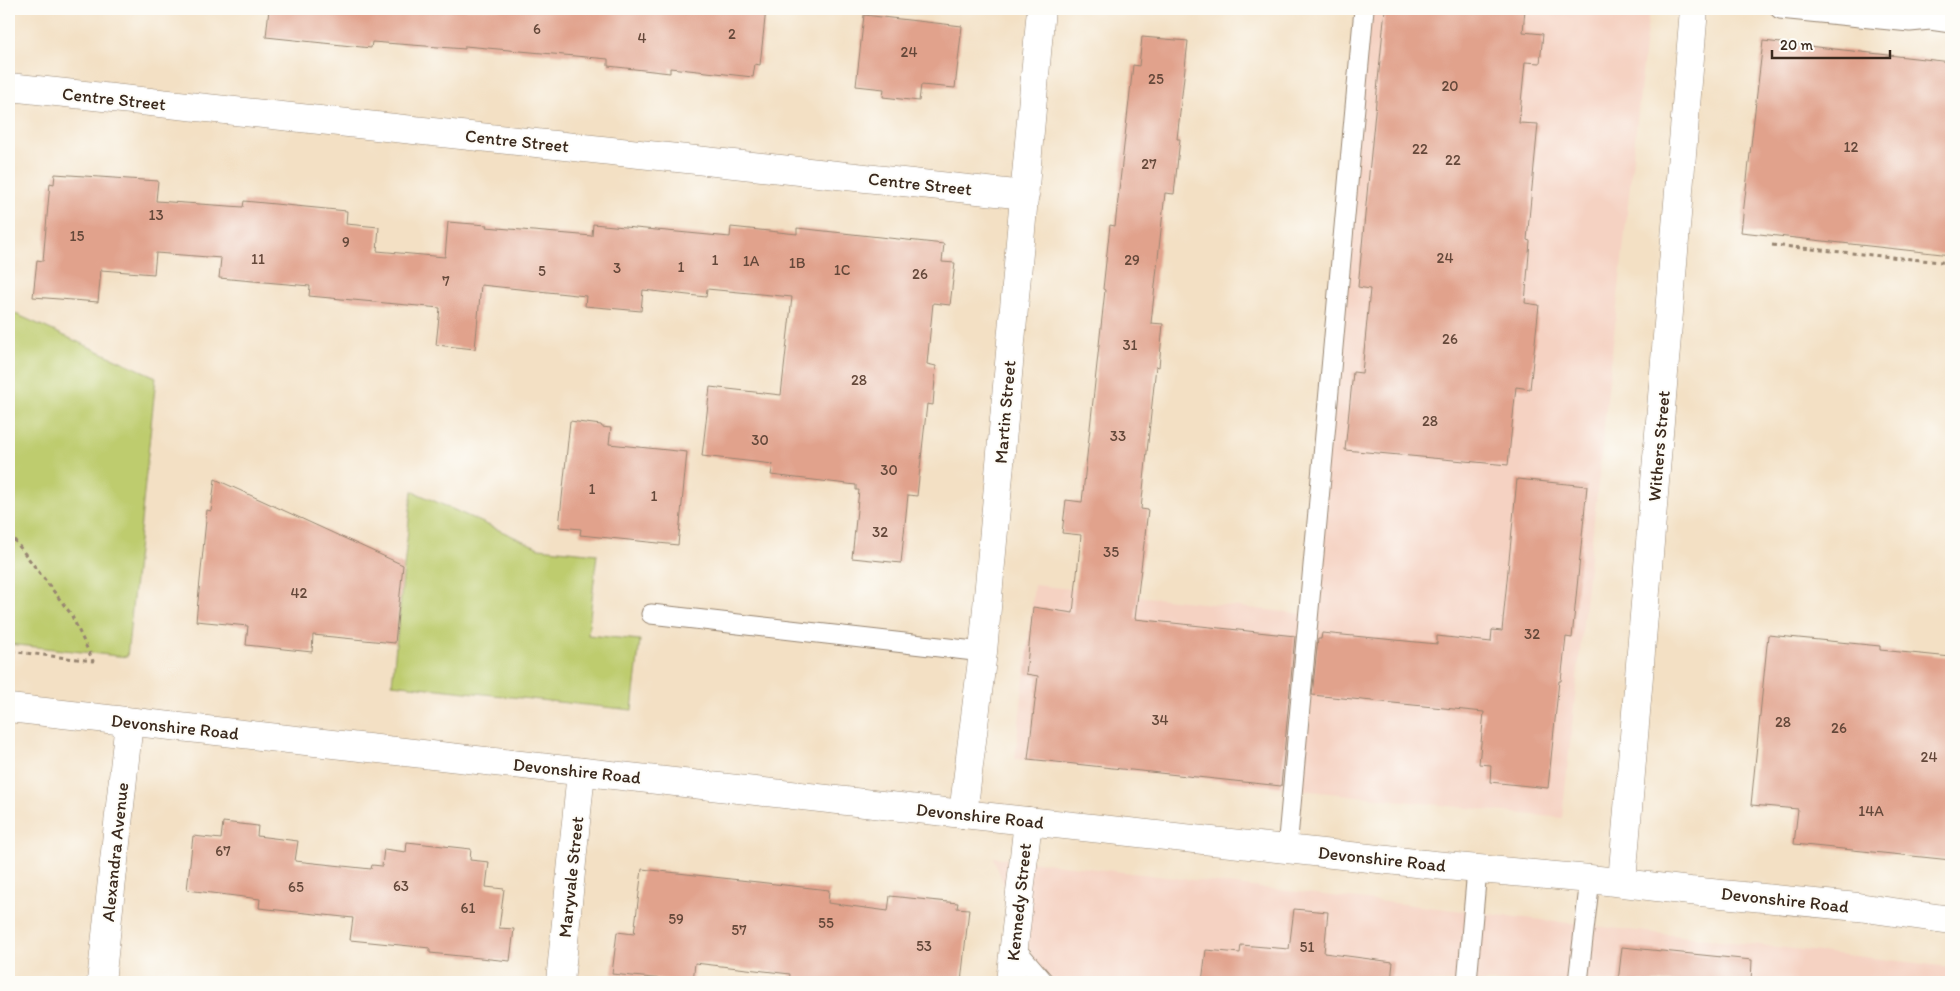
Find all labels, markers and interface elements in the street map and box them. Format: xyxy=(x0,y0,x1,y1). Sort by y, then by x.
house number: 6 xyxy=(533,20,541,38)
house number: 2 xyxy=(728,25,736,43)
scale bar xyxy=(1772,28,1890,60)
house number: 4 xyxy=(637,29,647,47)
text: 20 m xyxy=(1780,36,1814,54)
house number: 24 xyxy=(901,43,917,61)
house number: 25 xyxy=(1148,70,1164,88)
house number: 20 xyxy=(1441,77,1459,95)
street label: Centre Street xyxy=(61,83,167,115)
street label: Centre Street xyxy=(464,125,570,157)
house number: 12 xyxy=(1844,138,1859,156)
house number: 22 xyxy=(1412,140,1428,158)
house number: 22 xyxy=(1445,151,1461,169)
house number: 27 xyxy=(1141,155,1157,173)
street label: Centre Street xyxy=(867,168,973,200)
house number: 13 xyxy=(148,206,164,224)
house number: 15 xyxy=(70,227,85,245)
house number: 9 xyxy=(342,233,350,251)
house number: 24 xyxy=(1437,249,1453,267)
house number: 11 xyxy=(251,250,265,268)
house number: 1 xyxy=(712,251,719,269)
house number: 29 xyxy=(1124,251,1140,269)
house number: 1A xyxy=(743,252,760,270)
house number: 1B xyxy=(789,254,806,272)
house number: 1 xyxy=(678,258,685,276)
house number: 3 xyxy=(613,259,621,277)
house number: 1C xyxy=(834,261,851,279)
house number: 5 xyxy=(538,262,546,280)
house number: 26 xyxy=(912,265,928,283)
house number: 7 xyxy=(442,272,450,290)
house number: 26 xyxy=(1442,330,1458,348)
house number: 31 xyxy=(1122,336,1138,354)
street label: Martin Street xyxy=(990,359,1021,465)
house number: 28 xyxy=(851,371,867,389)
street label: Withers Street xyxy=(1643,389,1675,503)
house number: 28 xyxy=(1422,412,1438,430)
house number: 33 xyxy=(1110,427,1126,445)
house number: 30 xyxy=(751,431,769,449)
house number: 30 xyxy=(880,461,898,479)
house number: 1 xyxy=(589,480,596,498)
house number: 1 xyxy=(651,487,658,505)
house number: 32 xyxy=(872,523,888,541)
house number: 35 xyxy=(1103,543,1119,561)
house number: 42 xyxy=(291,584,308,602)
house number: 32 xyxy=(1524,625,1540,643)
street label: Devonshire Road xyxy=(110,709,240,745)
house number: 34 xyxy=(1151,711,1169,729)
house number: 28 xyxy=(1775,713,1791,731)
house number: 26 xyxy=(1831,719,1847,737)
house number: 24 xyxy=(1921,748,1937,766)
street label: Devonshire Road xyxy=(512,753,642,789)
street label: Alexandra Avenue xyxy=(97,781,133,923)
street label: Devonshire Road xyxy=(915,798,1045,834)
house number: 14A xyxy=(1858,802,1884,820)
street label: Maryvale Street xyxy=(554,815,588,939)
street label: Devonshire Road xyxy=(1317,841,1447,877)
house number: 67 xyxy=(215,842,231,860)
street label: Kennedy Street xyxy=(1002,842,1036,962)
house number: 63 xyxy=(393,877,409,895)
house number: 65 xyxy=(288,878,304,896)
street label: Devonshire Road xyxy=(1720,882,1850,918)
house number: 61 xyxy=(461,899,475,917)
house number: 59 xyxy=(668,910,684,928)
house number: 55 xyxy=(818,914,834,932)
house number: 57 xyxy=(731,921,747,939)
house number: 53 xyxy=(916,937,932,955)
house number: 51 xyxy=(1300,938,1314,956)

